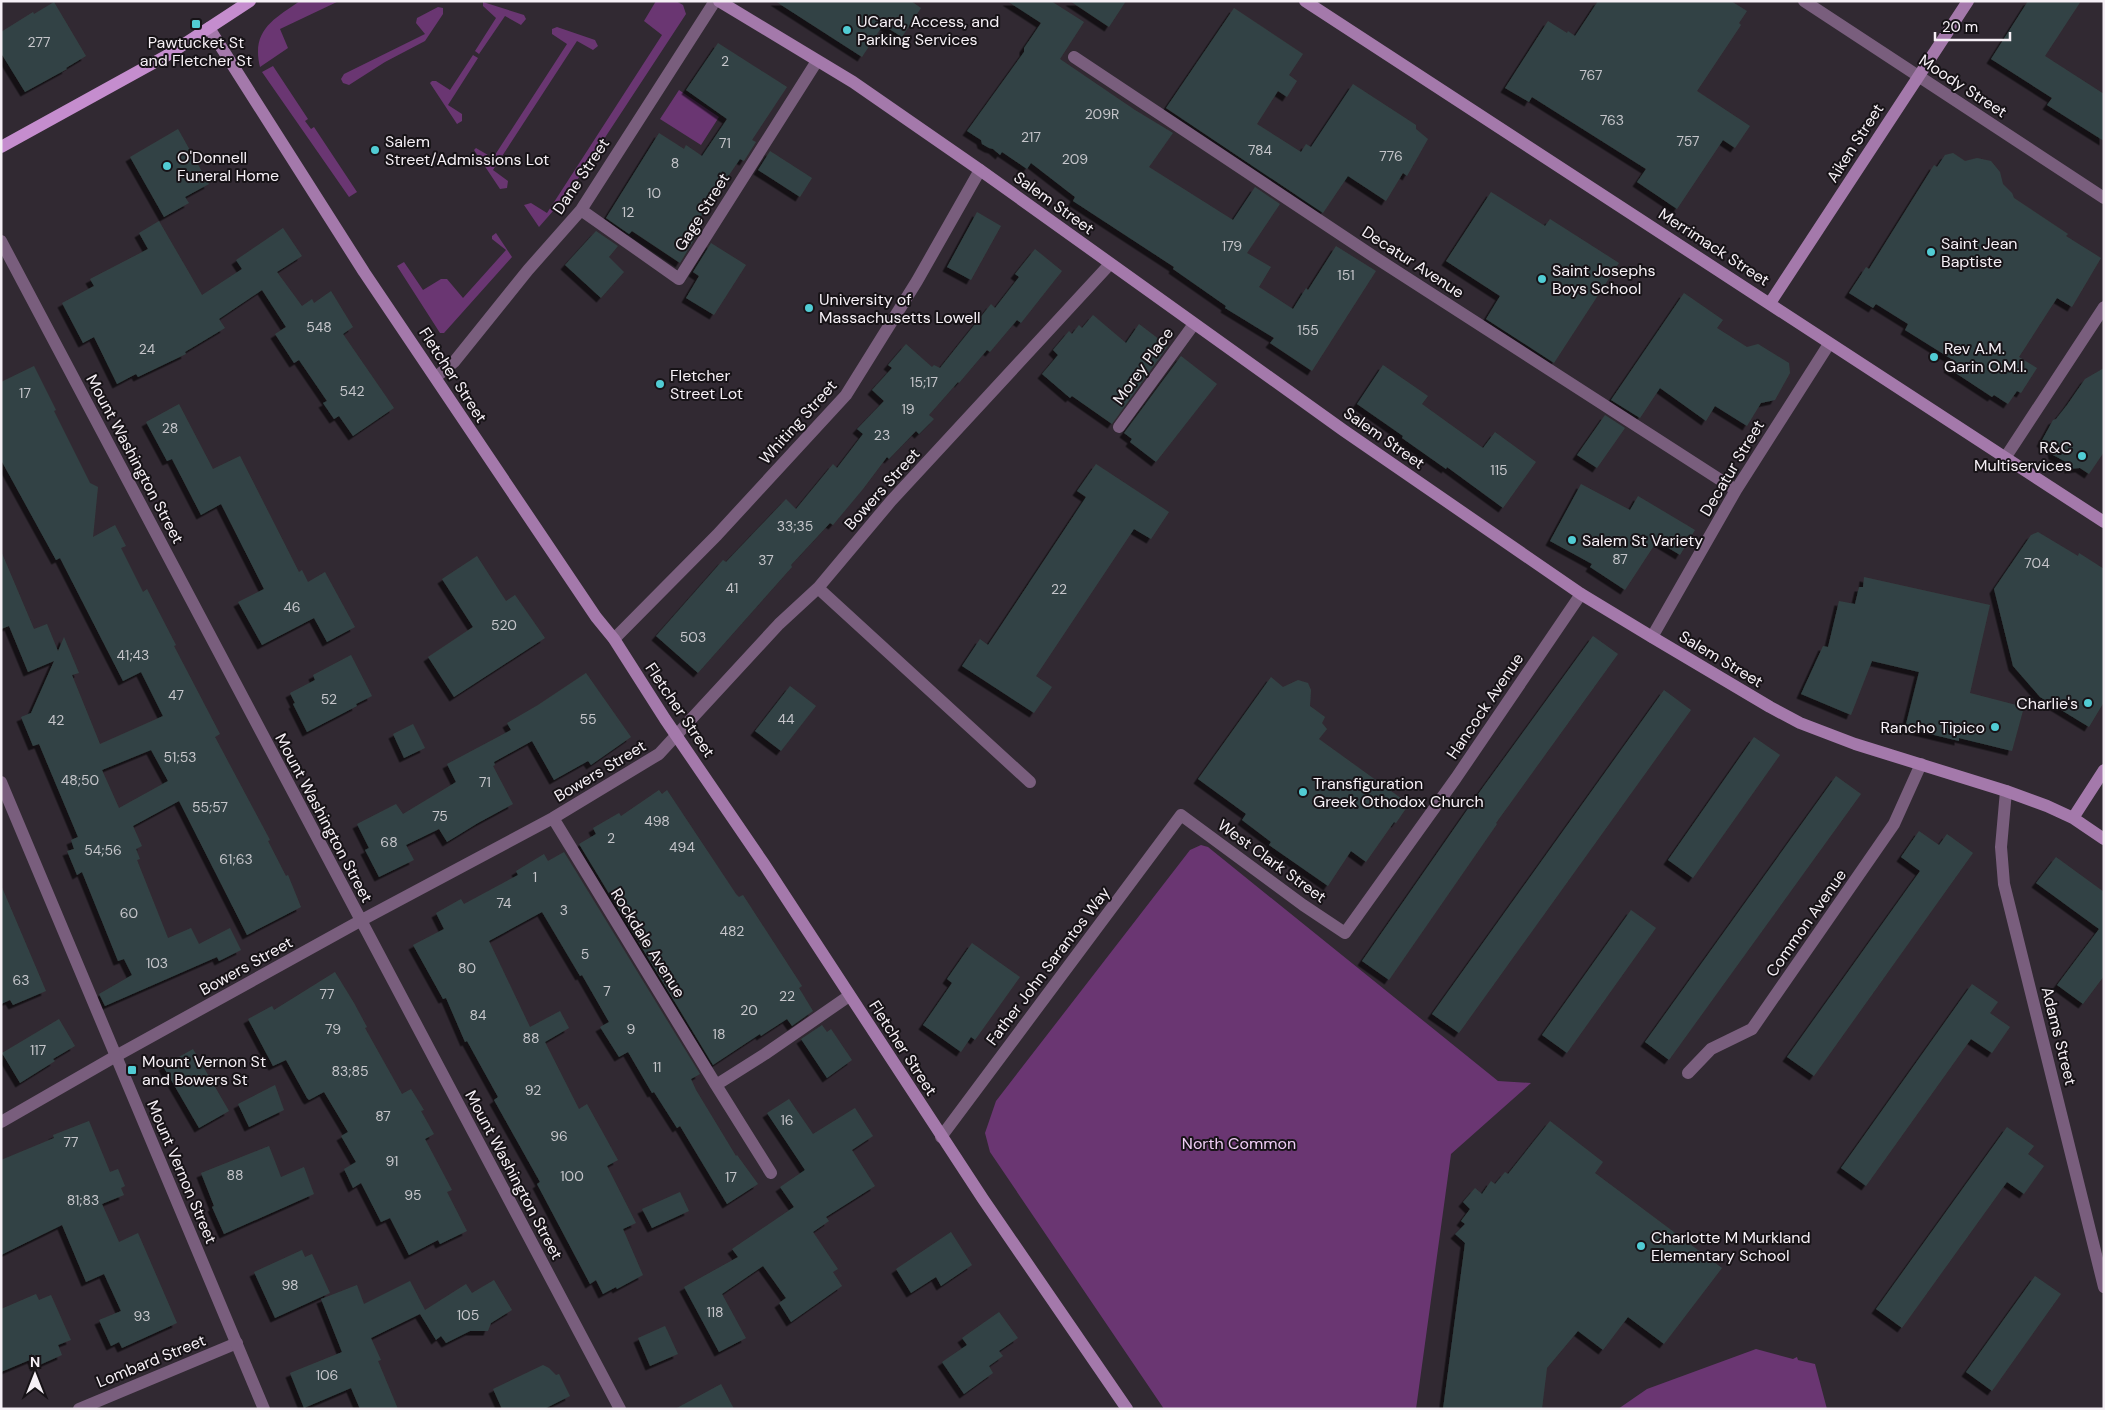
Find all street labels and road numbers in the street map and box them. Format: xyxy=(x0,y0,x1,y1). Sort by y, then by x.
street label: Moody Street xyxy=(1915,50,2011,122)
street label: Aiken Street xyxy=(1822,100,1888,186)
street label: Dane Street xyxy=(548,134,614,218)
street label: Salem Street xyxy=(1010,167,1098,239)
street label: Gage Street xyxy=(670,169,734,255)
street label: Merrimack Street xyxy=(1655,203,1773,291)
street label: Decatur Avenue xyxy=(1358,221,1468,303)
street label: Fletcher Street xyxy=(414,323,492,427)
street label: Morey Place xyxy=(1108,323,1178,409)
street label: Mount Washington Street xyxy=(81,371,189,547)
street label: Whiting Street xyxy=(755,375,841,469)
street label: Salem Street xyxy=(1339,402,1429,474)
street label: Decatur Street xyxy=(1695,416,1769,520)
street label: Bowers Street xyxy=(840,444,924,534)
street label: Salem Street xyxy=(1675,626,1767,692)
street label: Hancock Avenue xyxy=(1442,649,1528,763)
street label: Fletcher Street xyxy=(641,659,719,761)
street label: Mount Washington Street xyxy=(270,730,378,906)
street label: Bowers Street xyxy=(550,735,650,807)
street label: West Clark Street xyxy=(1214,815,1330,907)
street label: Common Avenue xyxy=(1761,865,1851,981)
street label: Father John Sarantos Way xyxy=(982,883,1115,1049)
street label: Rockdale Avenue xyxy=(606,884,690,1002)
street label: Bowers Street xyxy=(196,932,296,1000)
street label: Adams Street xyxy=(2037,985,2081,1087)
street label: Fletcher Street xyxy=(864,996,942,1100)
street label: Mount Washington Street xyxy=(460,1087,568,1263)
street label: Mount Vernon Street xyxy=(142,1097,222,1247)
street label: Lombard Street xyxy=(93,1330,209,1392)

